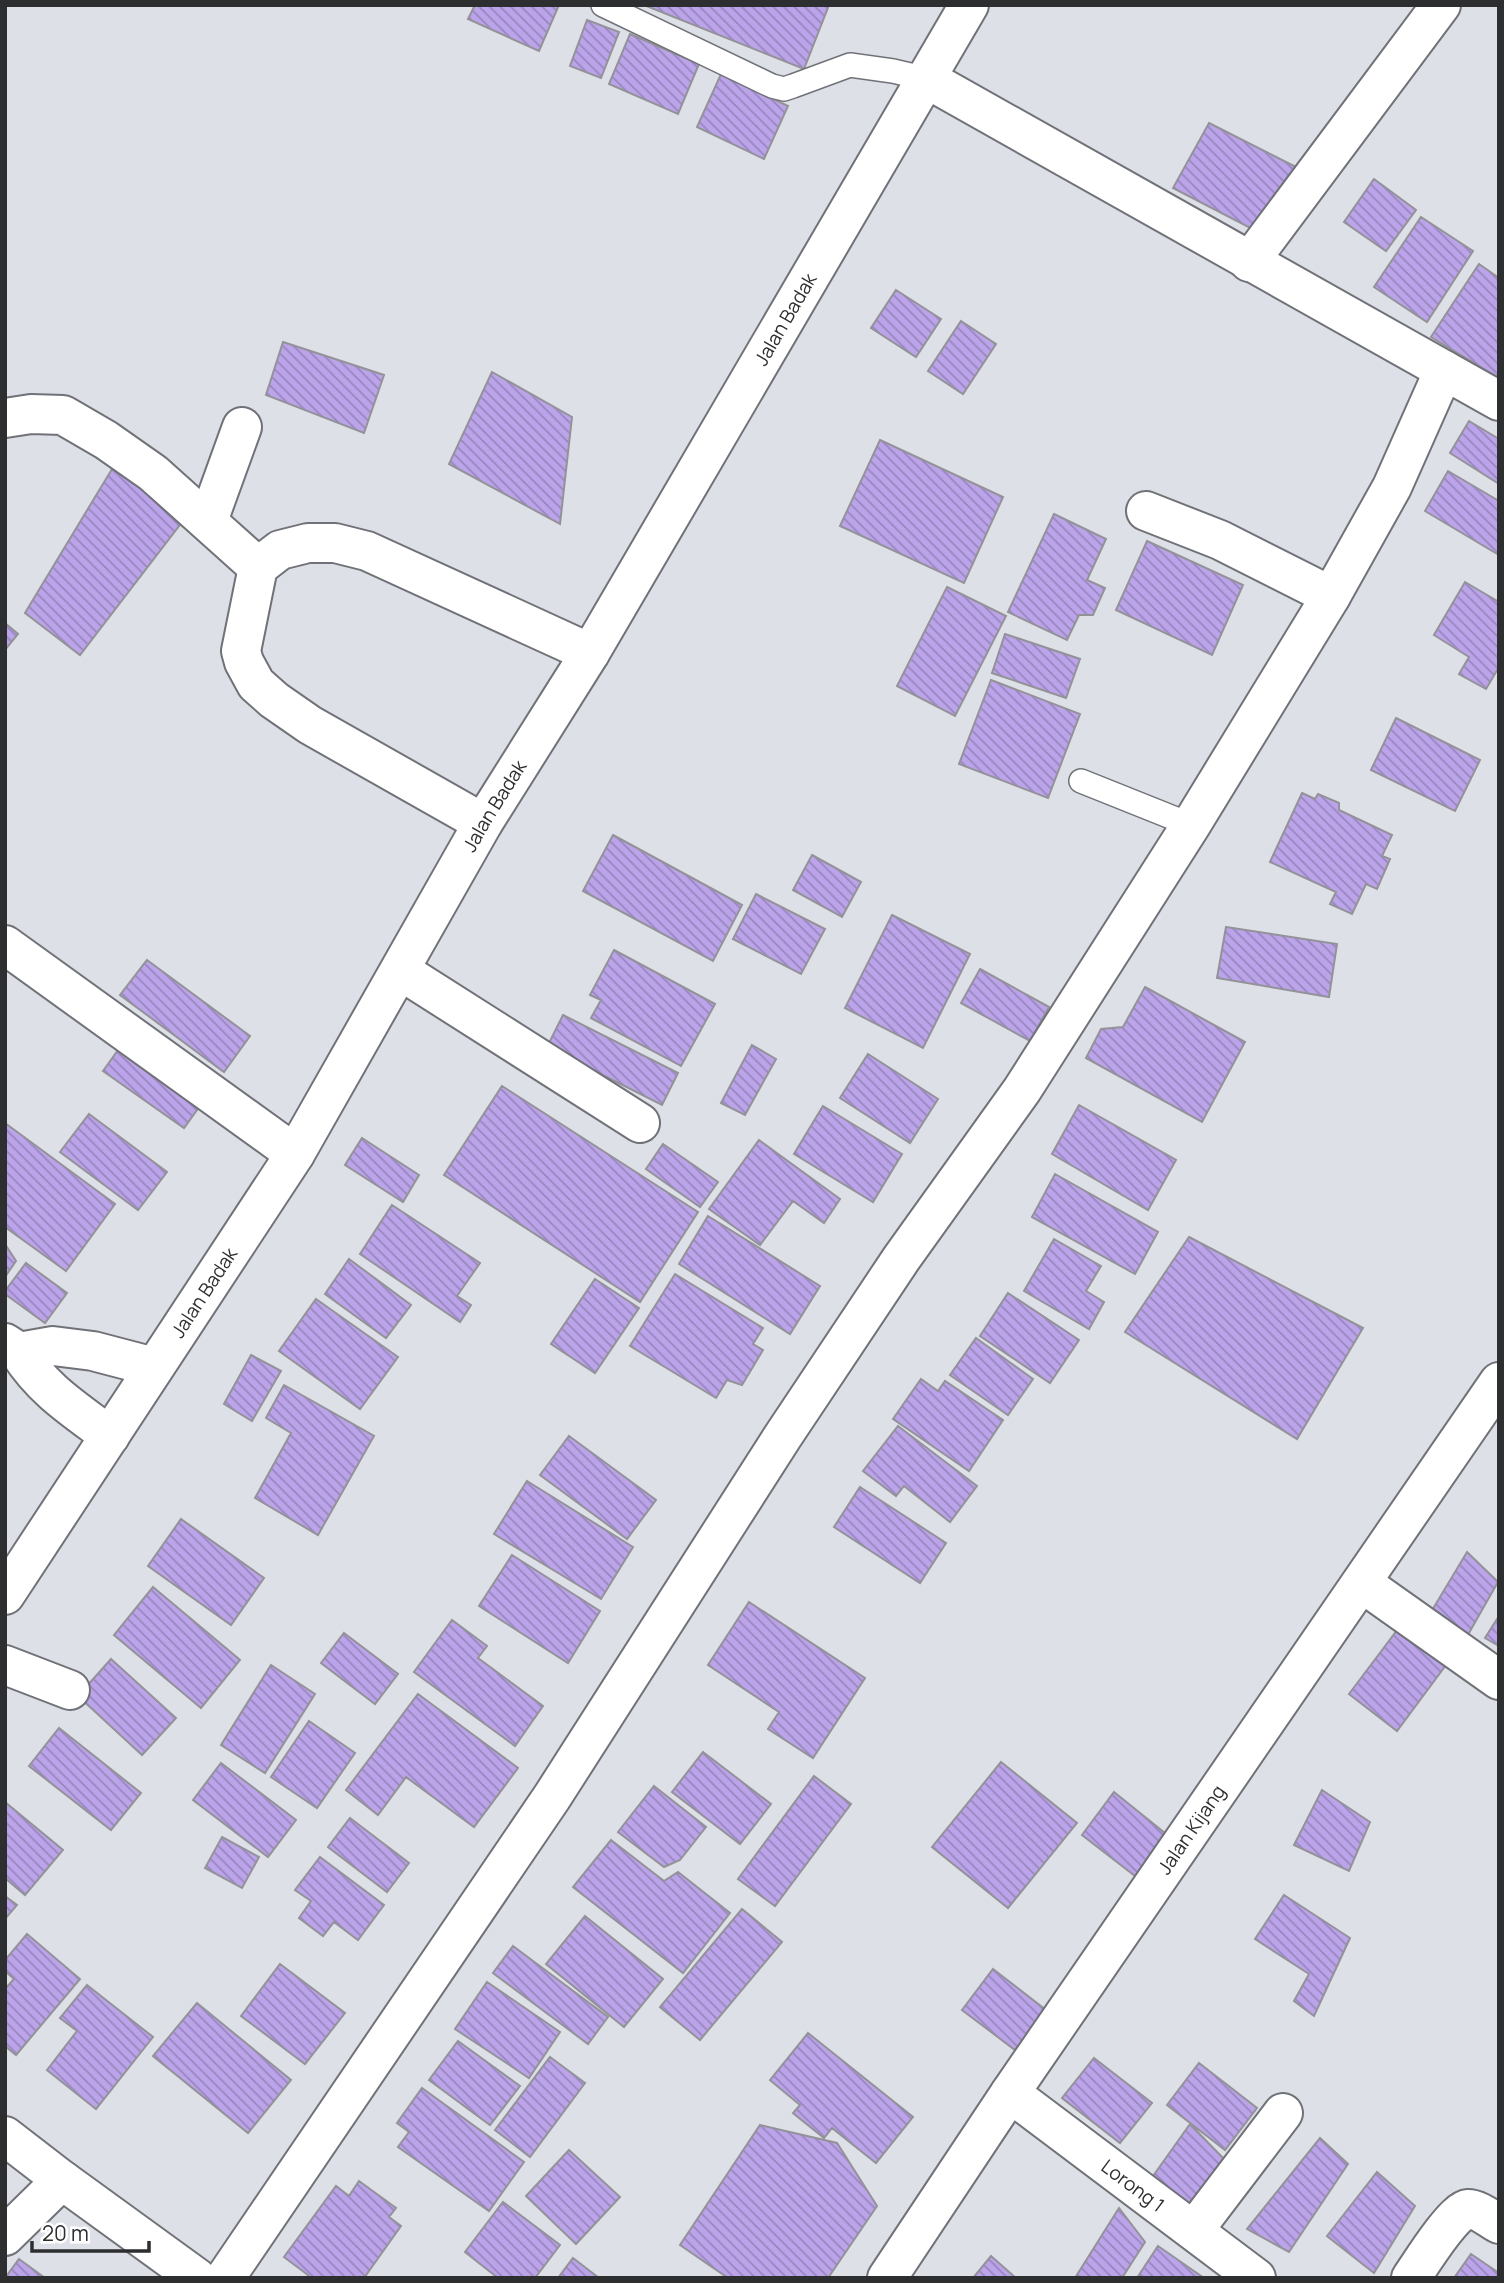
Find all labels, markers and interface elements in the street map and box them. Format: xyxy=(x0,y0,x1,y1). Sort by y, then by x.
street label: Jalan Badak xyxy=(748,268,823,370)
street label: Jalan Badak xyxy=(456,755,533,856)
street label: Jalan Badak xyxy=(165,1242,243,1343)
street label: Jalan Kijang xyxy=(1151,1780,1231,1879)
street label: Lorong 1 xyxy=(1096,2153,1170,2218)
scale bar xyxy=(32,2210,149,2254)
text: 20 m xyxy=(42,2219,89,2247)

